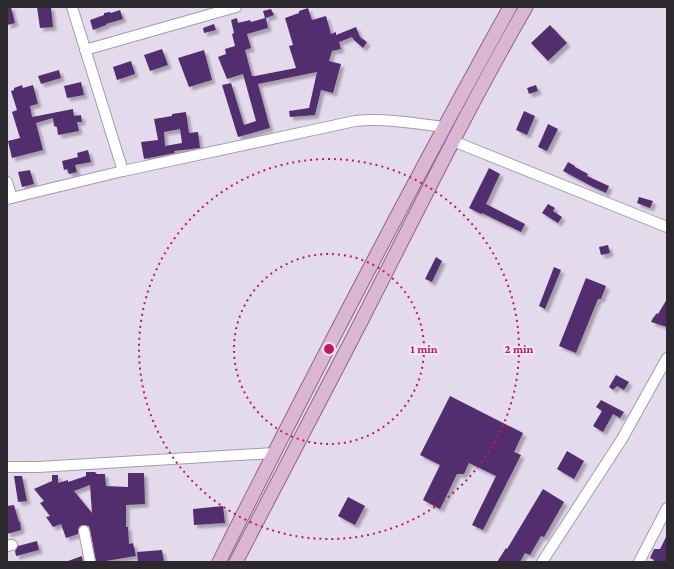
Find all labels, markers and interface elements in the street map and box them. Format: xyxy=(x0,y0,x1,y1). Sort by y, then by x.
centre of rings xyxy=(322,342,336,356)
text: 1 min xyxy=(410,342,438,356)
text: 2 min xyxy=(505,342,534,356)

